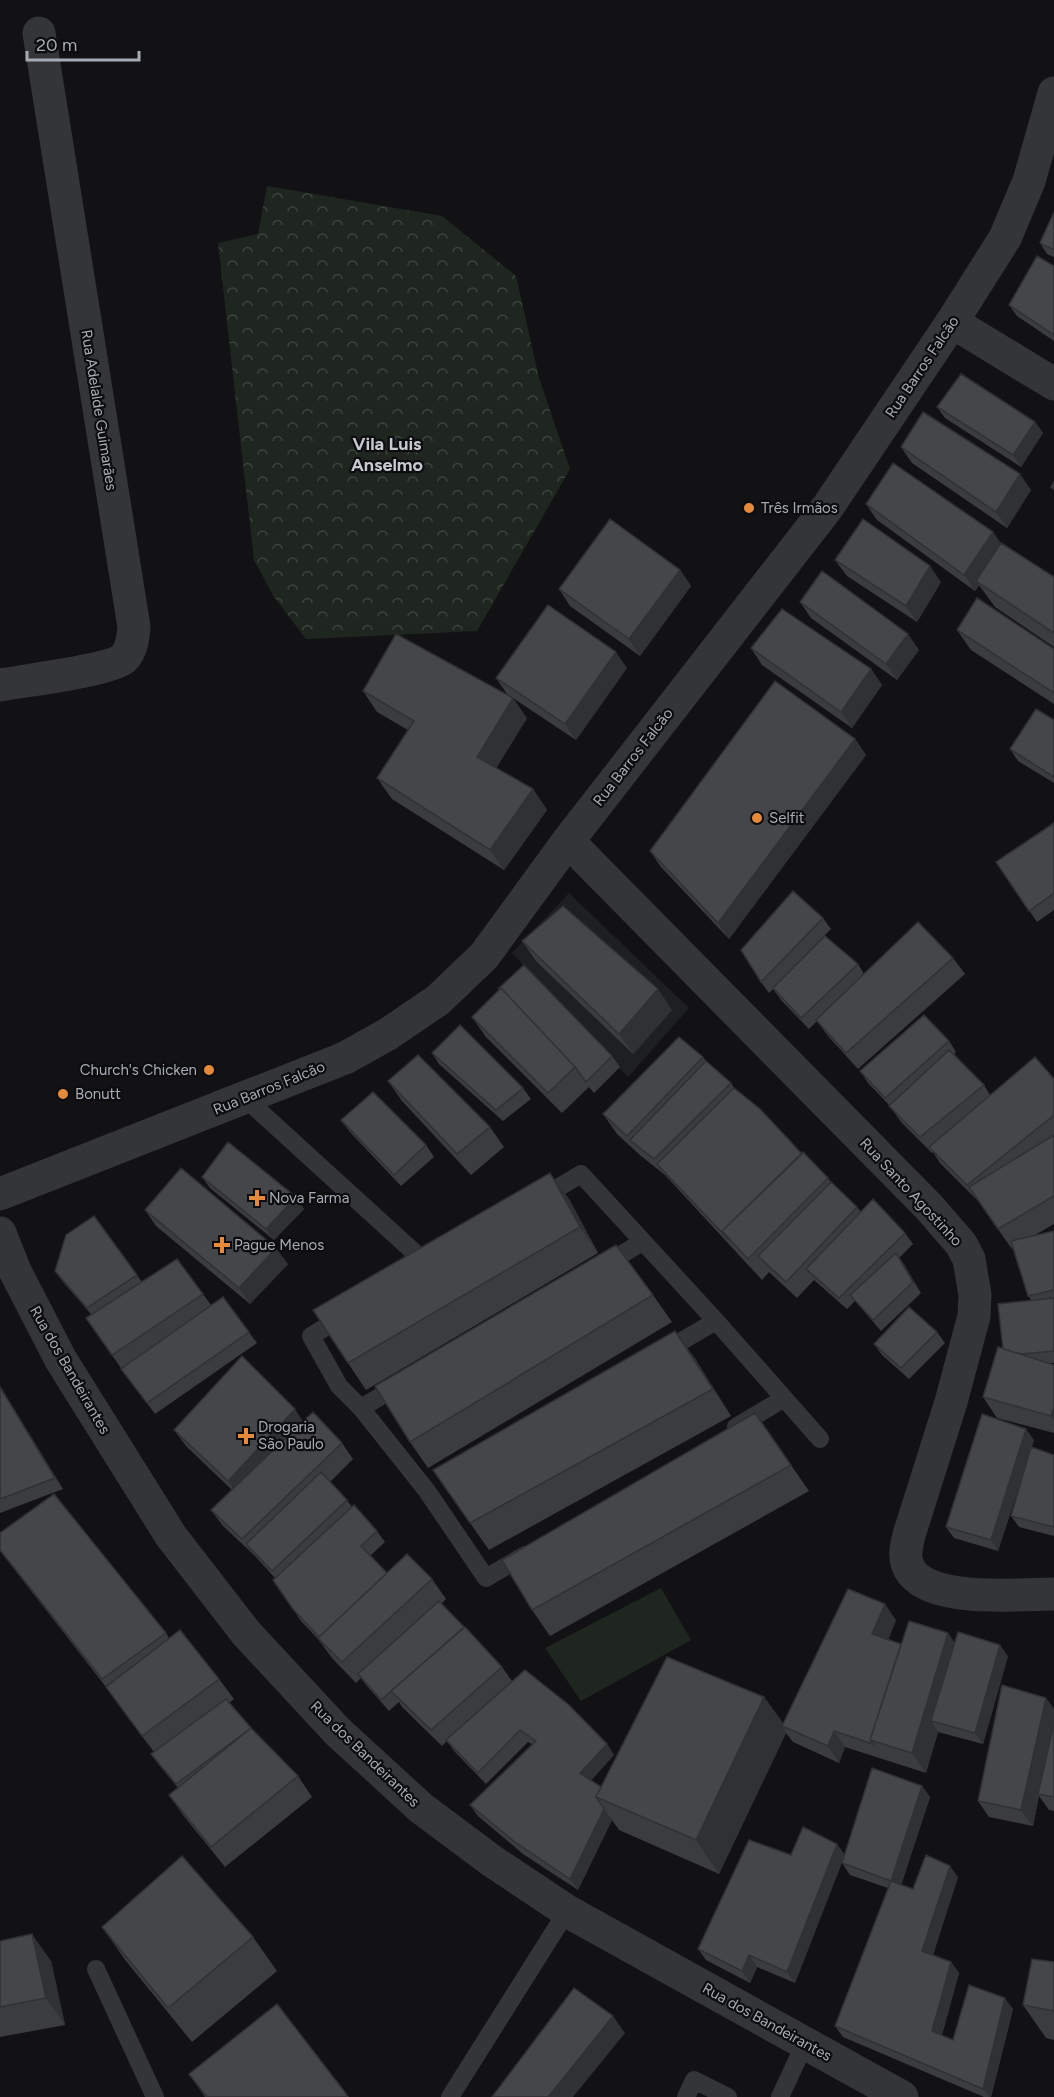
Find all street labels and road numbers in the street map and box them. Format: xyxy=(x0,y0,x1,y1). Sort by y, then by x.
street label: Rua Barros Falcão xyxy=(881,312,963,421)
street label: Rua Adelalde Guimarães xyxy=(77,328,121,492)
street label: Rua Barros Falcão xyxy=(589,704,677,809)
street label: Rua Barros Falcão xyxy=(210,1057,328,1119)
street label: Rua Santo Agostinho xyxy=(856,1134,966,1250)
street label: Rua dos Bandeirantes xyxy=(26,1303,114,1437)
street label: Rua dos Bandeirantes xyxy=(307,1697,423,1811)
street label: Rua dos Bandeirantes xyxy=(699,1979,835,2065)

